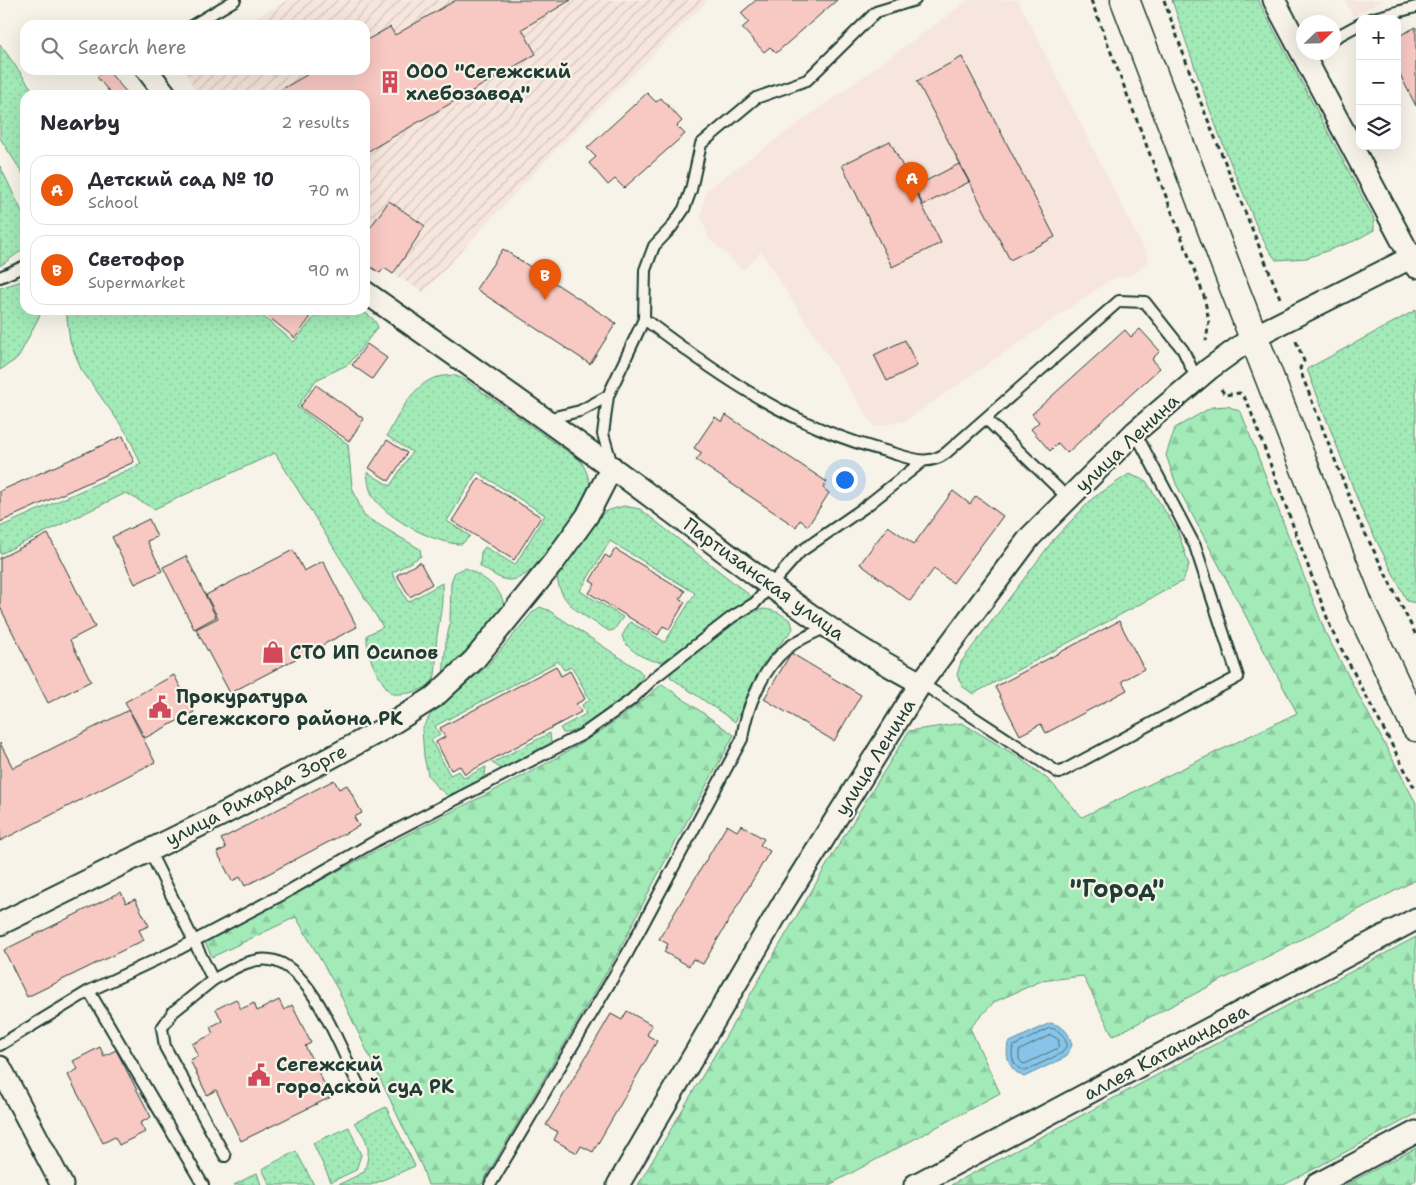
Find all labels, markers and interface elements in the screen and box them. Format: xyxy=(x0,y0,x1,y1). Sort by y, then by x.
north arrow xyxy=(1296,15,1341,60)
map controls xyxy=(1356,15,1401,150)
button: + xyxy=(1356,15,1401,60)
search box xyxy=(20,20,370,75)
icon: search xyxy=(38,34,66,62)
text: Search here xyxy=(78,35,187,60)
place label: ООО "Сегежский хлебозавод" xyxy=(406,59,571,106)
button: − xyxy=(1356,60,1401,105)
building icon: ООО "Сегежский хлебозавод" xyxy=(377,69,403,95)
button: layers xyxy=(1356,105,1401,150)
text: Nearby xyxy=(40,109,120,137)
text: 2 results xyxy=(281,112,350,133)
pin: A xyxy=(896,162,928,203)
text: Детский сад № 10 xyxy=(88,167,274,192)
text: A xyxy=(51,180,63,201)
text: 70 m xyxy=(308,180,349,201)
text: School xyxy=(88,192,138,213)
text: Светофор xyxy=(88,247,184,272)
pin: B xyxy=(529,259,561,300)
text: B xyxy=(52,260,62,281)
text: 90 m xyxy=(308,260,349,281)
text: Supermarket xyxy=(88,272,185,293)
street label: улица Ленина xyxy=(1070,388,1184,498)
your location xyxy=(832,467,858,493)
street label: Партизанская улица xyxy=(678,512,850,646)
shop icon: СТО ИП Осипов xyxy=(260,639,286,665)
place label: СТО ИП Осипов xyxy=(290,640,439,665)
place label: Прокуратура Сегежского района РК xyxy=(176,684,403,731)
public building icon: Прокуратура Сегежского района РК xyxy=(147,694,173,720)
street label: улица Ленина xyxy=(829,694,921,820)
street label: улица Рихарда Зорге xyxy=(161,738,351,852)
district label: "Город" xyxy=(1070,873,1164,905)
street label: аллея Катанандова xyxy=(1079,998,1253,1106)
place label: Сегежский городской суд РК xyxy=(276,1052,454,1099)
public building icon: Сегежский городской суд РК xyxy=(246,1062,272,1088)

